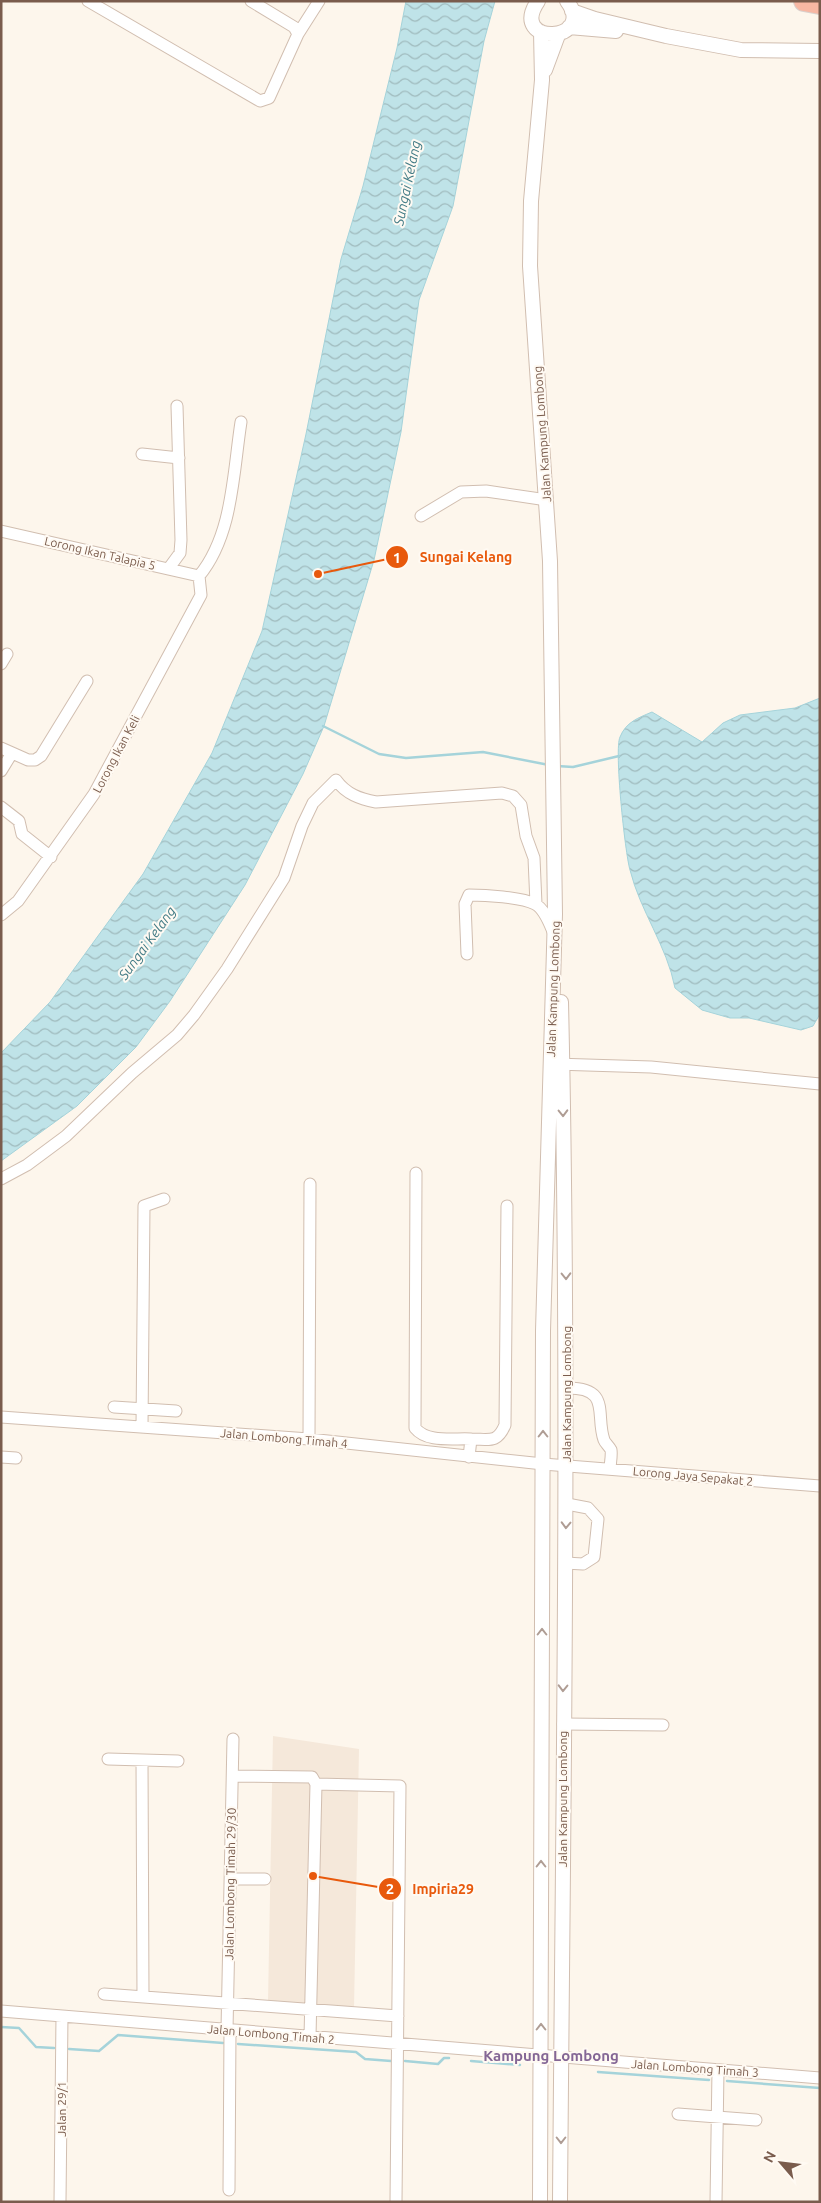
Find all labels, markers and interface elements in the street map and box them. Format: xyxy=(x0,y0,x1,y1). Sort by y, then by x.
water label: Sungai Kelang xyxy=(390,139,424,228)
street label: Jalan Kampung Lombong xyxy=(531,365,553,503)
street label: Lorong Ikan Talapia 5 xyxy=(43,534,157,572)
callout: Sungai Kelang xyxy=(385,543,522,572)
text: 1 xyxy=(393,549,401,566)
text: Sungai Kelang xyxy=(420,549,512,565)
street label: Lorong Ikan Keli xyxy=(90,713,142,795)
water label: Sungai Kelang xyxy=(115,903,179,983)
street label: Jalan Kampung Lombong xyxy=(544,921,562,1057)
one-way arrow xyxy=(558,1110,568,1117)
one-way arrow xyxy=(561,1272,571,1280)
street label: Jalan Kampung Lombong xyxy=(560,1326,573,1462)
street label: Jalan Lombong Timah 4 xyxy=(220,1426,348,1450)
one-way arrow xyxy=(538,1430,548,1438)
street label: Lorong Jaya Sepakat 2 xyxy=(632,1464,754,1488)
one-way arrow xyxy=(561,1522,572,1530)
one-way arrow xyxy=(537,1627,547,1635)
one-way arrow xyxy=(558,1684,569,1692)
street label: Jalan Kampung Lombong xyxy=(556,1731,569,1867)
street label: Jalan Lombong Timah 29/30 xyxy=(222,1807,238,1960)
one-way arrow xyxy=(536,1860,546,1868)
callout: Impiria29 xyxy=(377,1874,484,1903)
text: 2 xyxy=(386,1880,394,1897)
text: Impiria29 xyxy=(412,1881,474,1897)
street label: Jalan Lombong Timah 2 xyxy=(207,2022,335,2046)
one-way arrow xyxy=(536,2022,546,2030)
district label: Kampung Lombong xyxy=(483,2047,619,2064)
street label: Jalan Lombong Timah 3 xyxy=(631,2057,759,2079)
street label: Jalan 29/1 xyxy=(55,2081,68,2137)
one-way arrow xyxy=(556,2136,566,2144)
north arrow xyxy=(756,2138,806,2188)
text: N xyxy=(760,2149,779,2165)

